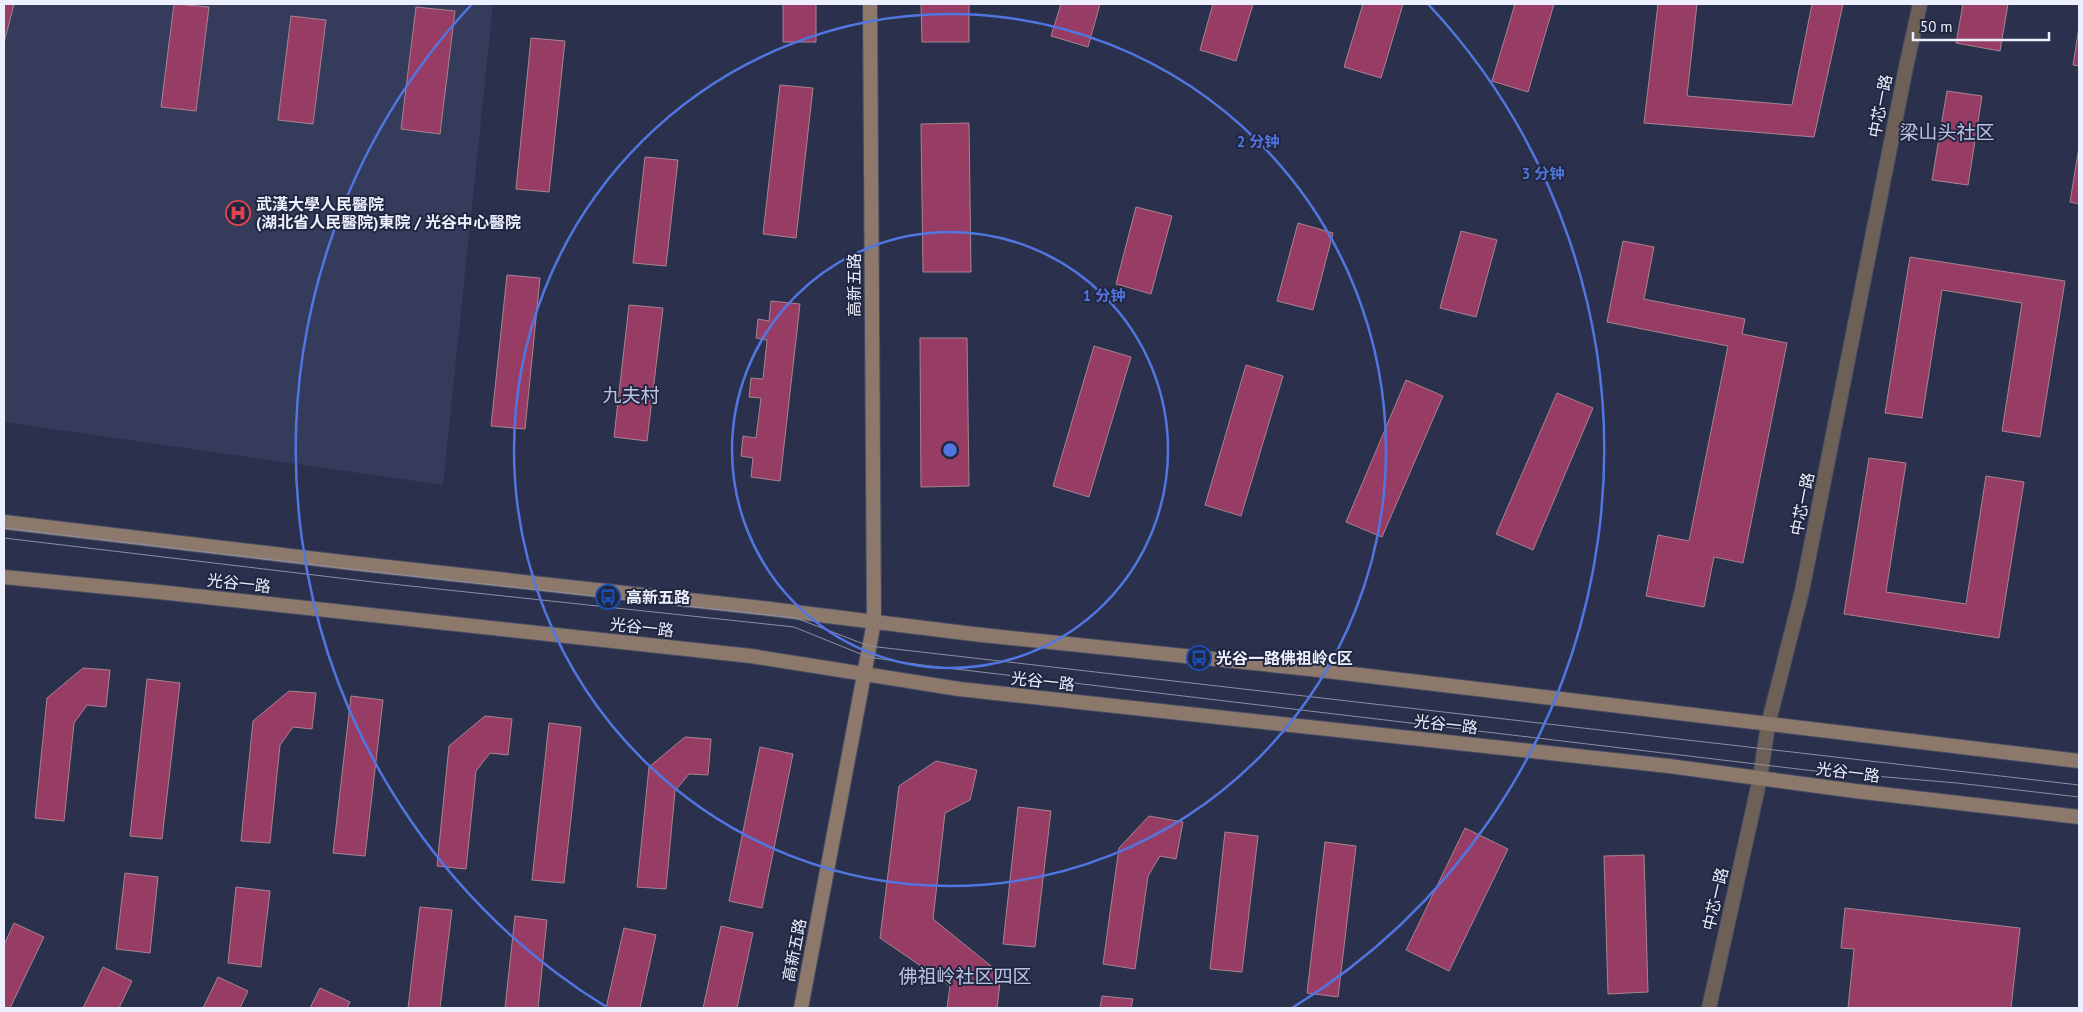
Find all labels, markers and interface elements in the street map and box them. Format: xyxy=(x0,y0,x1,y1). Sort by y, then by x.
scale bar xyxy=(1913,10,2049,42)
text: 50 m xyxy=(1920,17,1953,36)
street label: 中芯一路 xyxy=(1864,73,1896,139)
district label: 梁山头社区 xyxy=(1899,120,1995,144)
text: 2 分钟 xyxy=(1237,132,1279,151)
text: 3 分钟 xyxy=(1522,164,1564,183)
place label: 武漢大學人民醫院 (湖北省人民醫院)東院 / 光谷中心醫院 xyxy=(256,194,521,232)
hospital icon: 武漢大學人民醫院 (湖北省人民醫院)東院 / 光谷中心醫院 xyxy=(225,200,251,226)
street label: 高新五路 xyxy=(844,253,864,317)
text: 1 分钟 xyxy=(1083,286,1125,305)
district label: 九夫村 xyxy=(602,383,660,407)
centre of rings xyxy=(941,441,959,459)
street label: 中芯一路 xyxy=(1786,471,1818,537)
street label: 光谷一路 xyxy=(206,570,272,596)
bus stop icon: 高新五路 xyxy=(595,584,621,610)
place label: 高新五路 xyxy=(626,587,690,607)
street label: 光谷一路 xyxy=(609,614,675,640)
bus stop icon: 光谷一路佛祖岭C区 xyxy=(1186,645,1212,671)
place label: 光谷一路佛祖岭C区 xyxy=(1216,648,1353,668)
street label: 光谷一路 xyxy=(1010,668,1076,694)
street label: 光谷一路 xyxy=(1413,711,1479,737)
street label: 光谷一路 xyxy=(1815,758,1881,786)
street label: 中芯一路 xyxy=(1698,866,1732,932)
street label: 高新五路 xyxy=(778,917,810,983)
district label: 佛祖岭社区四区 xyxy=(898,964,1032,988)

